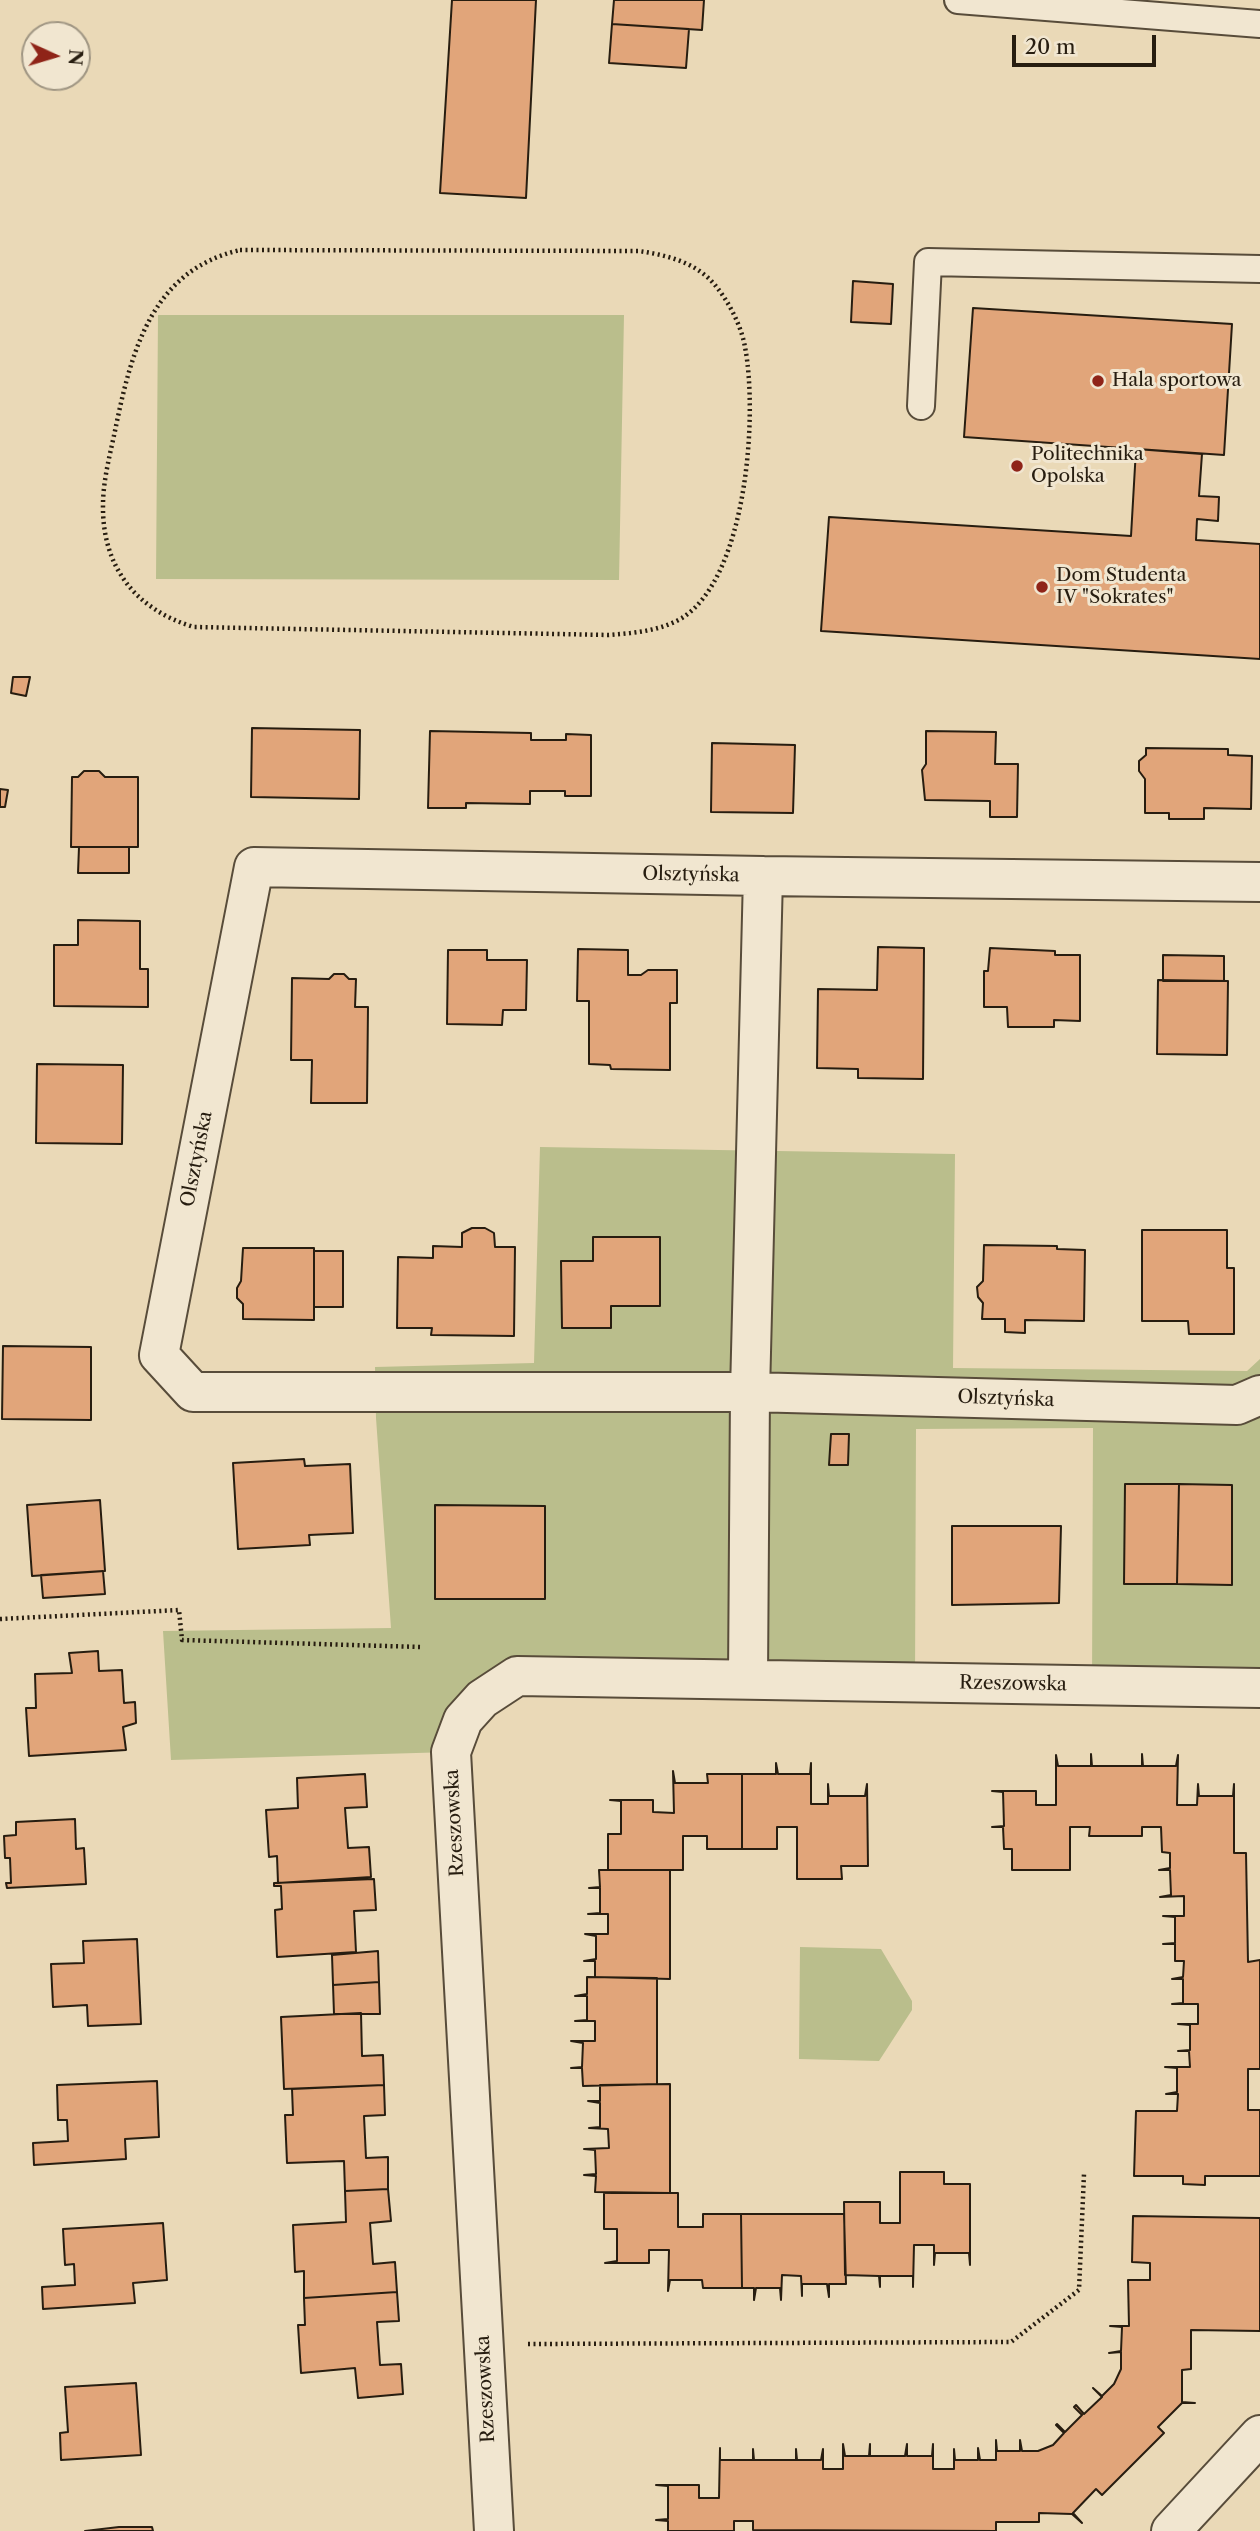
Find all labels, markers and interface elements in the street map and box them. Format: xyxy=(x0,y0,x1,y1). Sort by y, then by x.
north arrow xyxy=(21,21,91,91)
scale bar xyxy=(1015,21,1158,65)
text: 20 m xyxy=(1025,34,1076,59)
text: N xyxy=(63,48,88,66)
place label: Hala sportowa xyxy=(1112,370,1242,392)
marker: Hala sportowa xyxy=(1090,373,1106,389)
place label: Politechnika Opolska xyxy=(1031,444,1144,488)
marker: Politechnika Opolska xyxy=(1009,458,1025,474)
place label: Dom Studenta IV "Sokrates" xyxy=(1056,565,1186,609)
marker: Dom Studenta IV "Sokrates" xyxy=(1034,579,1050,595)
street label: Olsztyńska xyxy=(642,863,740,887)
street label: Olsztyńska xyxy=(177,1109,217,1209)
street label: Olsztyńska xyxy=(957,1386,1055,1412)
street label: Rzeszowska xyxy=(959,1672,1067,1696)
street label: Rzeszowska xyxy=(441,1769,469,1877)
street label: Rzeszowska xyxy=(472,2335,500,2443)

